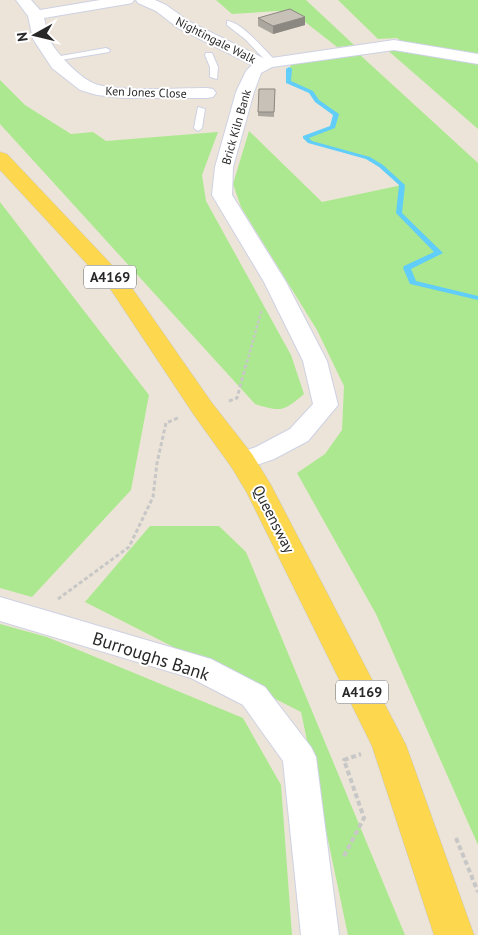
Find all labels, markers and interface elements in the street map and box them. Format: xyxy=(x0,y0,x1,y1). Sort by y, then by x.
north arrow xyxy=(10,10,60,60)
street label: Nightingale Walk xyxy=(173,13,259,67)
text: N xyxy=(13,31,32,43)
street label: Ken Jones Close xyxy=(105,83,187,101)
street label: Brick Kiln Bank xyxy=(218,87,254,166)
road number: A4169 xyxy=(84,266,136,288)
street label: Queensway xyxy=(249,482,299,556)
street label: Burroughs Bank xyxy=(90,626,213,686)
road number: A4169 xyxy=(336,680,388,704)

